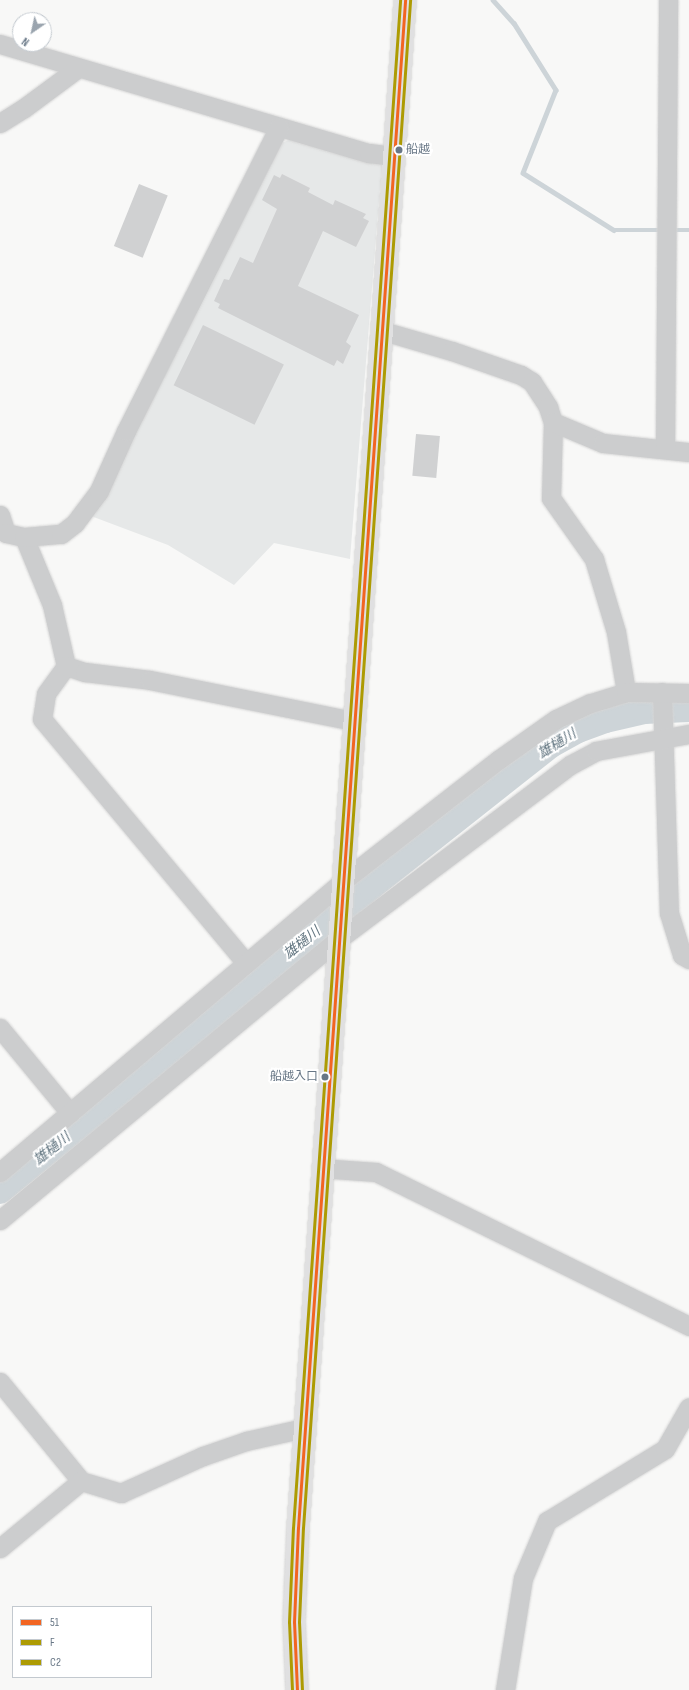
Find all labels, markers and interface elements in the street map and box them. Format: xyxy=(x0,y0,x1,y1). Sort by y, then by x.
north arrow xyxy=(12,12,52,52)
text: N xyxy=(19,35,32,49)
place label: 船越 xyxy=(406,143,430,157)
marker: 船越 xyxy=(394,145,404,155)
water label: 雄樋川 xyxy=(535,726,579,762)
water label: 雄樋川 xyxy=(280,923,324,963)
place label: 船越入口 xyxy=(270,1070,318,1084)
marker: 船越入口 xyxy=(320,1072,330,1082)
water label: 雄樋川 xyxy=(30,1129,74,1169)
legend xyxy=(12,1606,152,1678)
text: 51 xyxy=(50,1615,59,1630)
text: F xyxy=(50,1635,55,1650)
text: C2 xyxy=(50,1655,61,1670)

